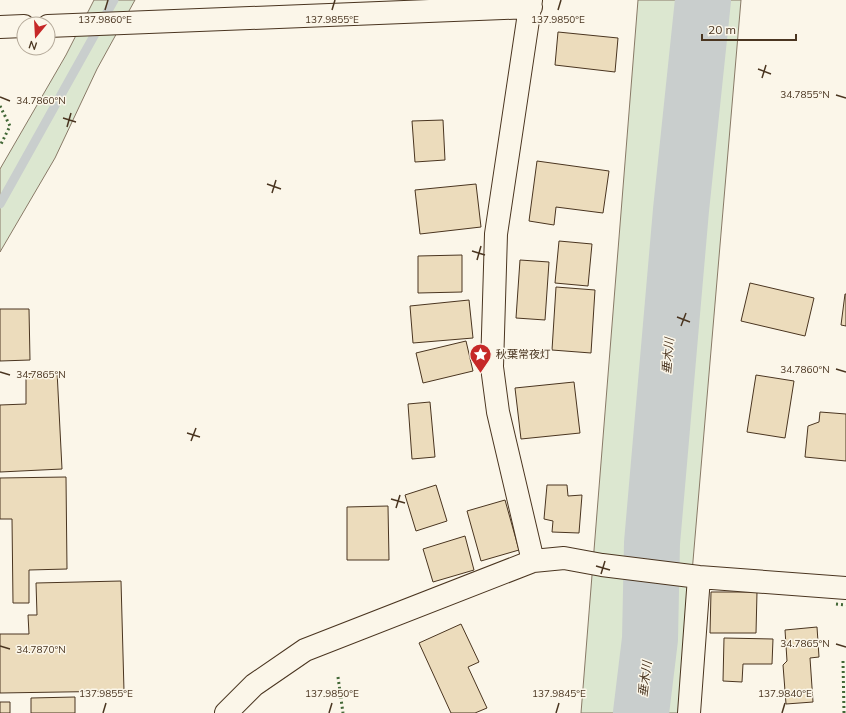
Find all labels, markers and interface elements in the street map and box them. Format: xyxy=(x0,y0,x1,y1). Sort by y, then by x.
text: 137.9860°E xyxy=(78,13,132,26)
text: 137.9855°E xyxy=(305,13,359,26)
text: 137.9850°E xyxy=(531,13,585,26)
north arrow xyxy=(16,16,56,56)
scale bar xyxy=(702,16,796,42)
text: 20 m xyxy=(708,22,736,37)
text: N xyxy=(27,38,39,53)
text: 34.7855°N xyxy=(780,88,830,101)
text: 34.7860°N xyxy=(16,94,66,107)
water label: 垂木川 xyxy=(658,335,677,375)
place icon: 秋葉常夜灯 xyxy=(468,341,494,374)
place label: 秋葉常夜灯 xyxy=(496,347,551,361)
text: 34.7860°N xyxy=(780,363,830,376)
text: 34.7865°N xyxy=(16,368,66,381)
text: 34.7865°N xyxy=(780,637,830,650)
text: 34.7870°N xyxy=(16,643,66,656)
water label: 垂木川 xyxy=(635,658,654,698)
text: 137.9855°E xyxy=(79,687,133,700)
text: 137.9850°E xyxy=(305,687,359,700)
text: 137.9845°E xyxy=(532,687,586,700)
text: 137.9840°E xyxy=(758,687,812,700)

